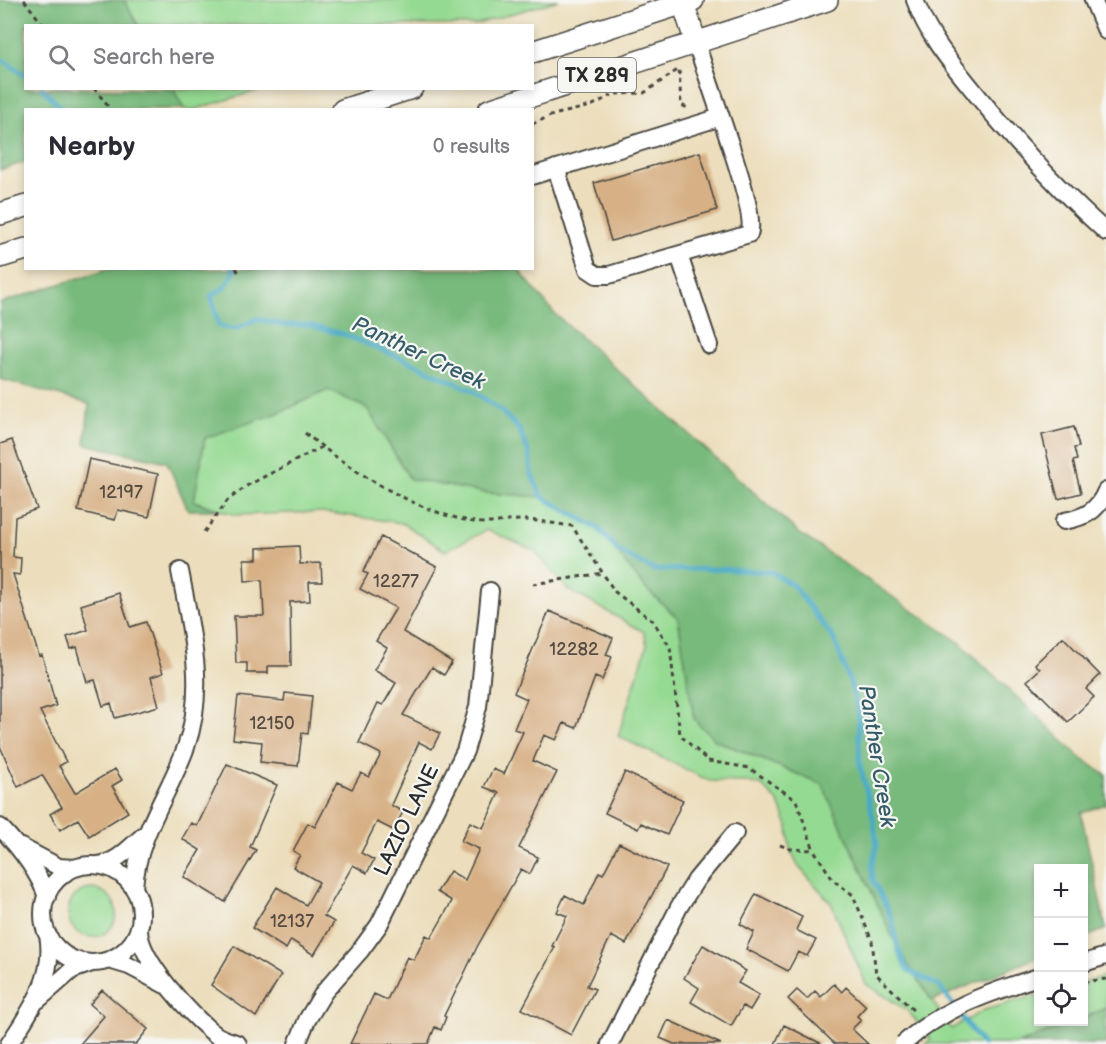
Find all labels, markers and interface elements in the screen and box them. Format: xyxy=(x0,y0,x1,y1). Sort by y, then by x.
search box xyxy=(24,24,534,90)
icon: search xyxy=(45,41,78,74)
text: Search here xyxy=(93,44,215,71)
road number: TX 289 xyxy=(558,58,636,92)
text: Nearby xyxy=(48,132,135,163)
text: 0 results xyxy=(433,135,510,159)
water label: Panther Creek xyxy=(348,311,490,396)
house number: 12197 xyxy=(99,482,143,503)
house number: 12277 xyxy=(373,571,419,592)
house number: 12282 xyxy=(549,639,599,660)
water label: Panther Creek xyxy=(852,683,901,830)
house number: 12150 xyxy=(249,713,295,734)
street label: LAZIO LANE xyxy=(369,761,444,880)
map controls xyxy=(1034,864,1088,1026)
button: + xyxy=(1034,864,1088,918)
house number: 12137 xyxy=(270,911,314,932)
button: − xyxy=(1034,918,1088,972)
button: locate xyxy=(1034,972,1088,1026)

